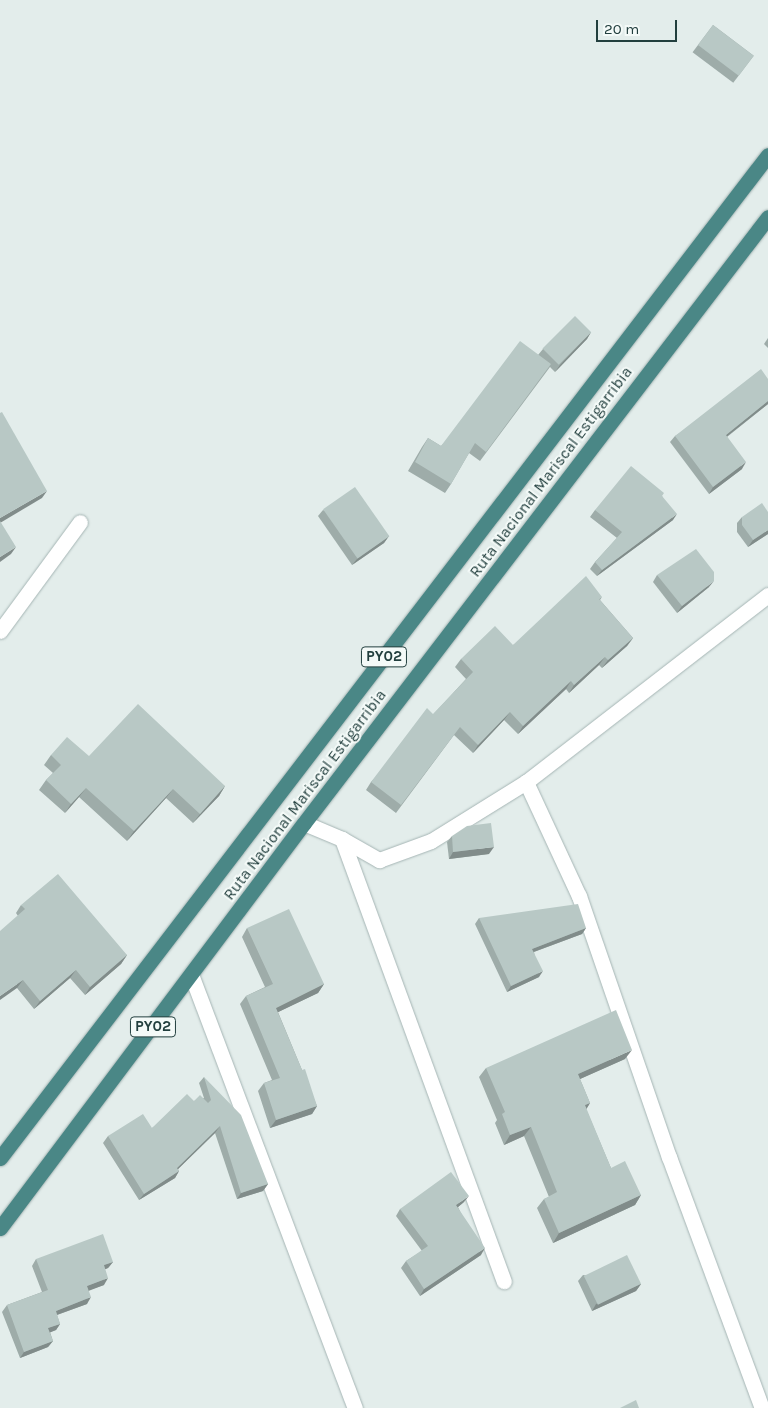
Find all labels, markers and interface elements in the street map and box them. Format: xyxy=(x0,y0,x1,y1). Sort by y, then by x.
scale bar xyxy=(598,10,679,42)
text: 20 m xyxy=(604,20,639,38)
street label: Ruta Nacional Mariscal Estigarribia xyxy=(466,363,636,581)
road number: PY02 xyxy=(360,644,408,670)
street label: Ruta Nacional Mariscal Estigarribia xyxy=(220,686,390,904)
road number: PY02 xyxy=(129,1014,177,1040)

